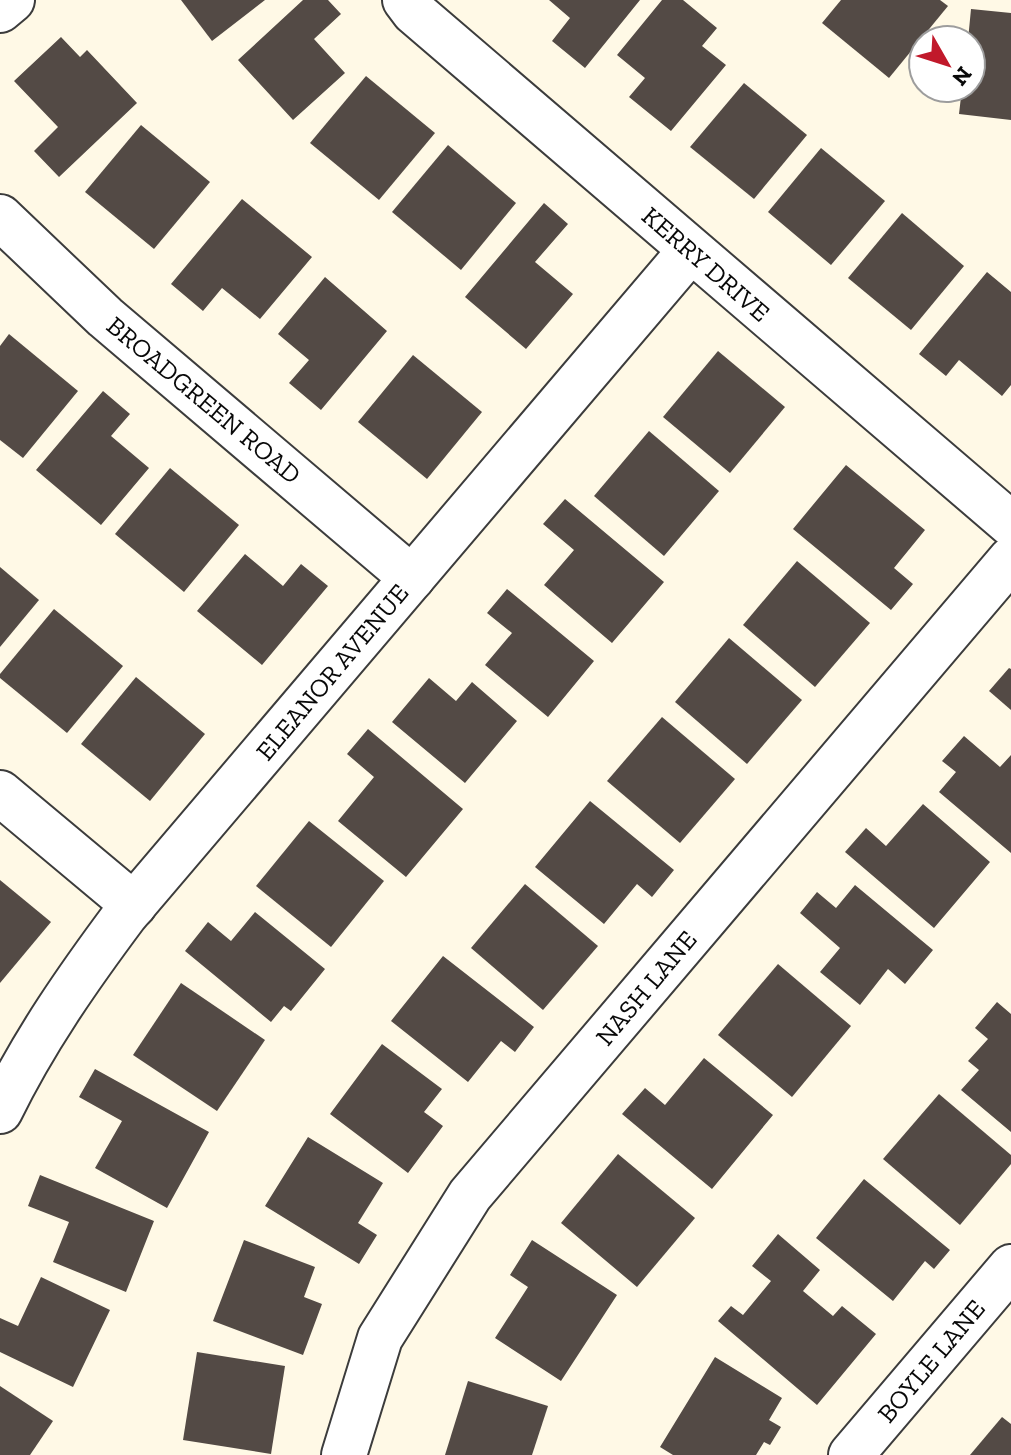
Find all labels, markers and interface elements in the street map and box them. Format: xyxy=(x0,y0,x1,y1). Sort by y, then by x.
north arrow xyxy=(907,24,987,104)
text: N xyxy=(946,61,978,91)
street label: KERRY DRIVE xyxy=(635,200,777,328)
street label: BROADGREEN ROAD xyxy=(100,309,308,491)
street label: ELEANOR AVENUE xyxy=(249,577,415,767)
street label: NASH LANE xyxy=(589,924,703,1052)
street label: BOYLE LANE xyxy=(870,1293,992,1429)

